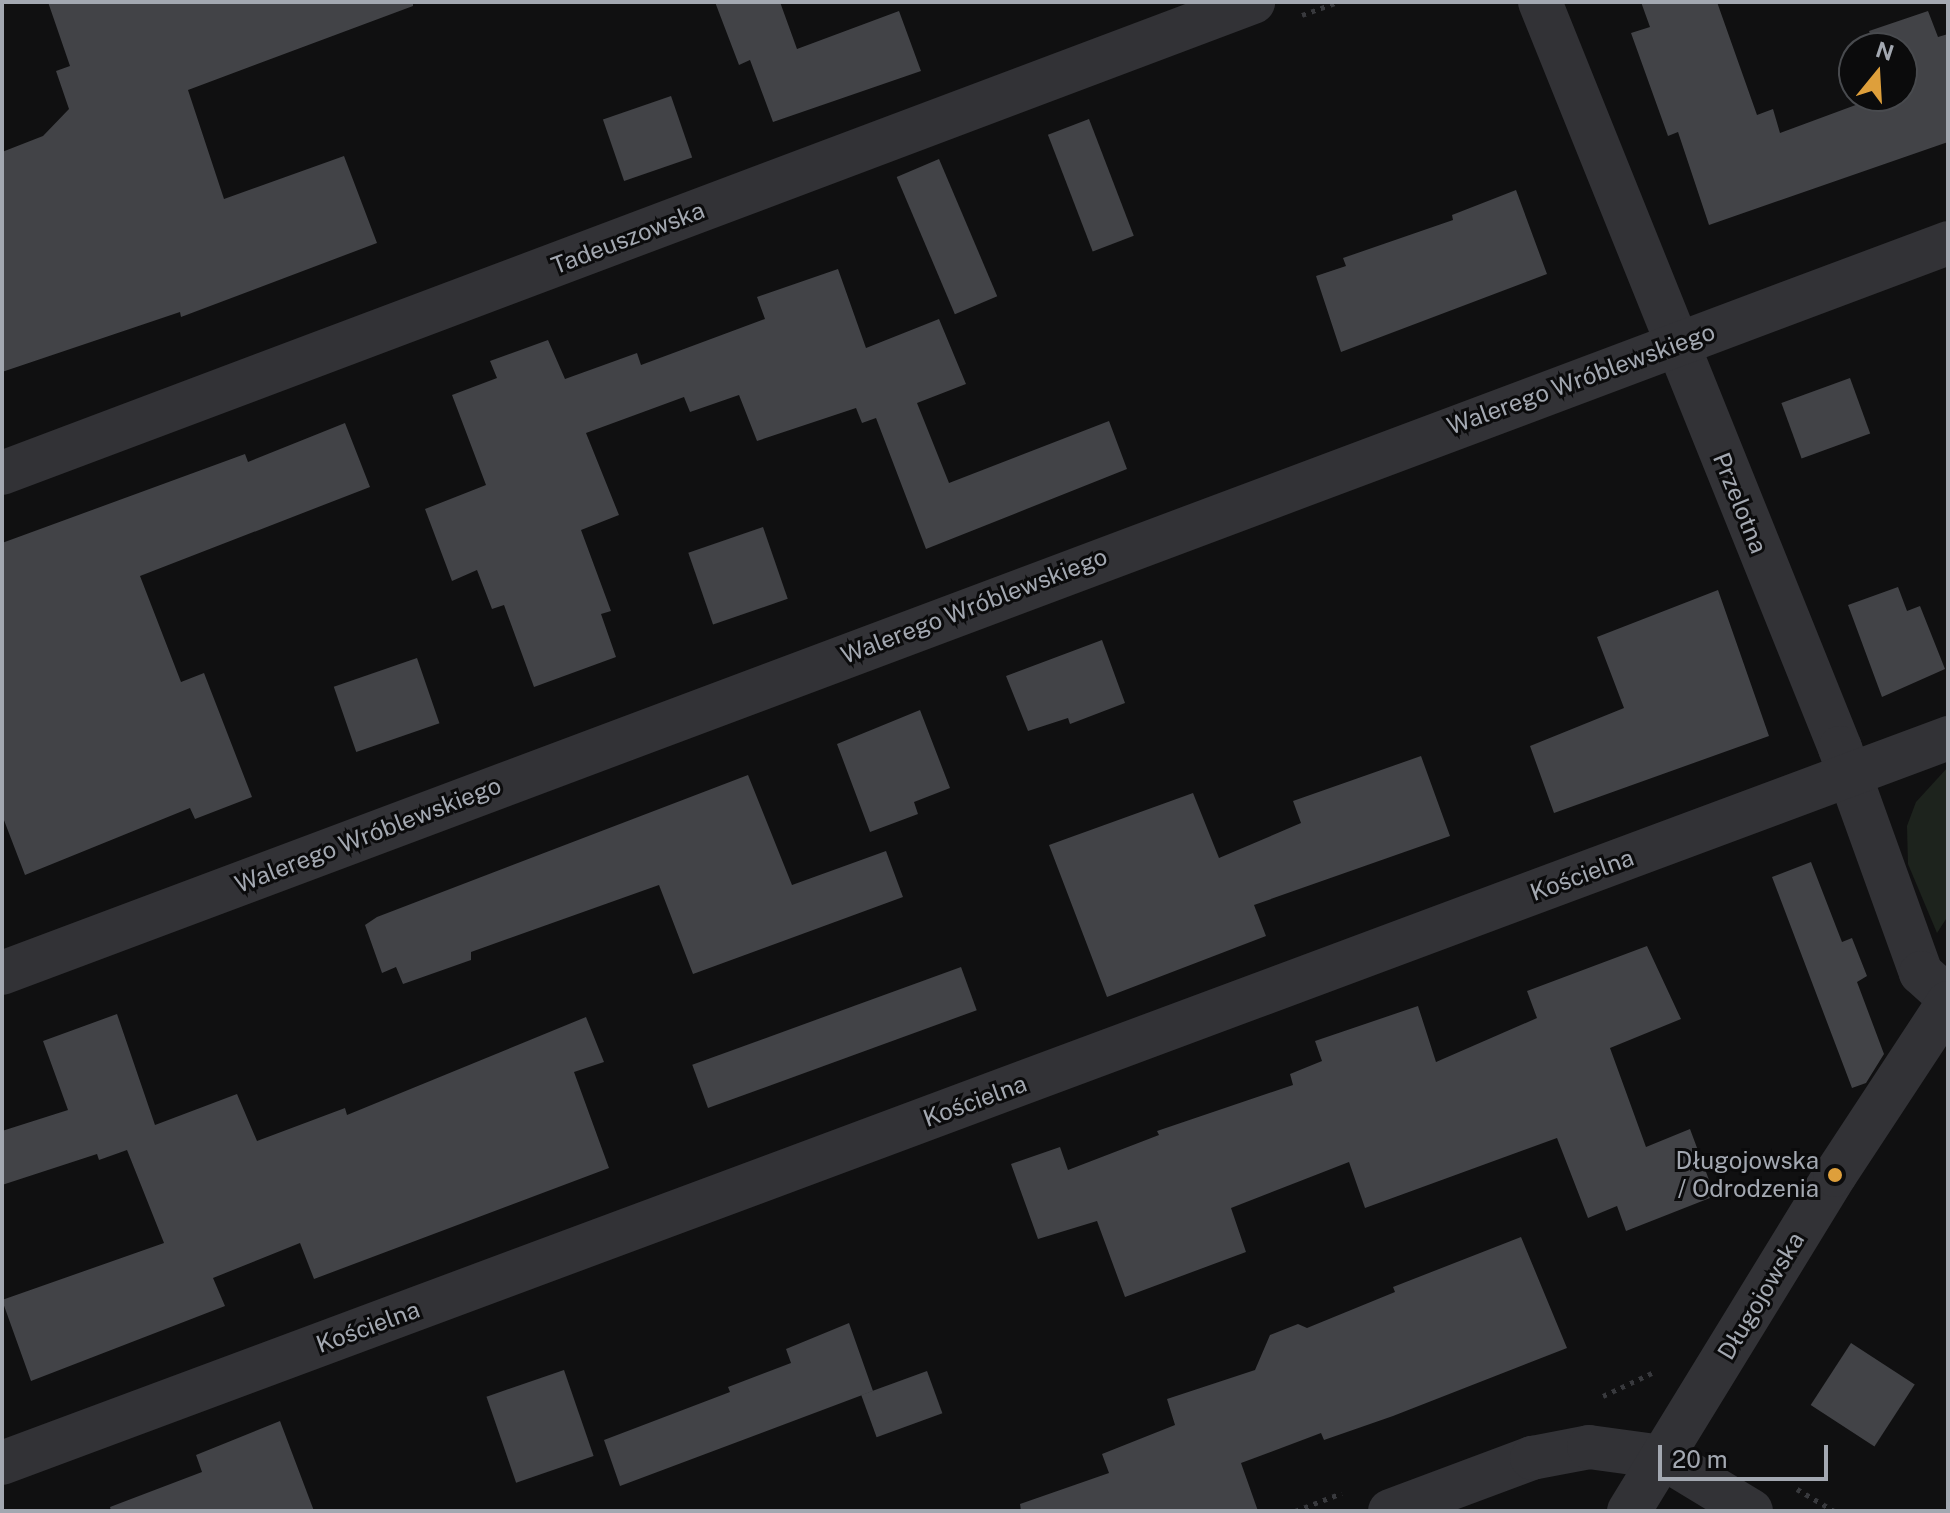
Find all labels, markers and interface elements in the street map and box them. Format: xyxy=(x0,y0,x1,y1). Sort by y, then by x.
north arrow xyxy=(1838,32,1918,112)
text: N xyxy=(1873,36,1897,66)
street label: Tadeuszowska xyxy=(547,196,709,280)
street label: Walerego Wróblewskiego xyxy=(1443,317,1719,441)
street label: Przelotna xyxy=(1707,448,1773,558)
street label: Walerego Wróblewskiego xyxy=(836,542,1112,670)
street label: Walerego Wróblewskiego xyxy=(230,771,506,899)
street label: Kościelna xyxy=(1526,843,1638,907)
street label: Kościelna xyxy=(919,1069,1031,1133)
place label: Długojowska / Odrodzenia xyxy=(1676,1147,1819,1203)
marker: Długojowska / Odrodzenia xyxy=(1826,1166,1844,1184)
street label: Długojowska xyxy=(1712,1227,1810,1365)
street label: Kościelna xyxy=(312,1295,424,1359)
scale bar xyxy=(1662,1429,1832,1479)
text: 20 m xyxy=(1672,1445,1728,1473)

